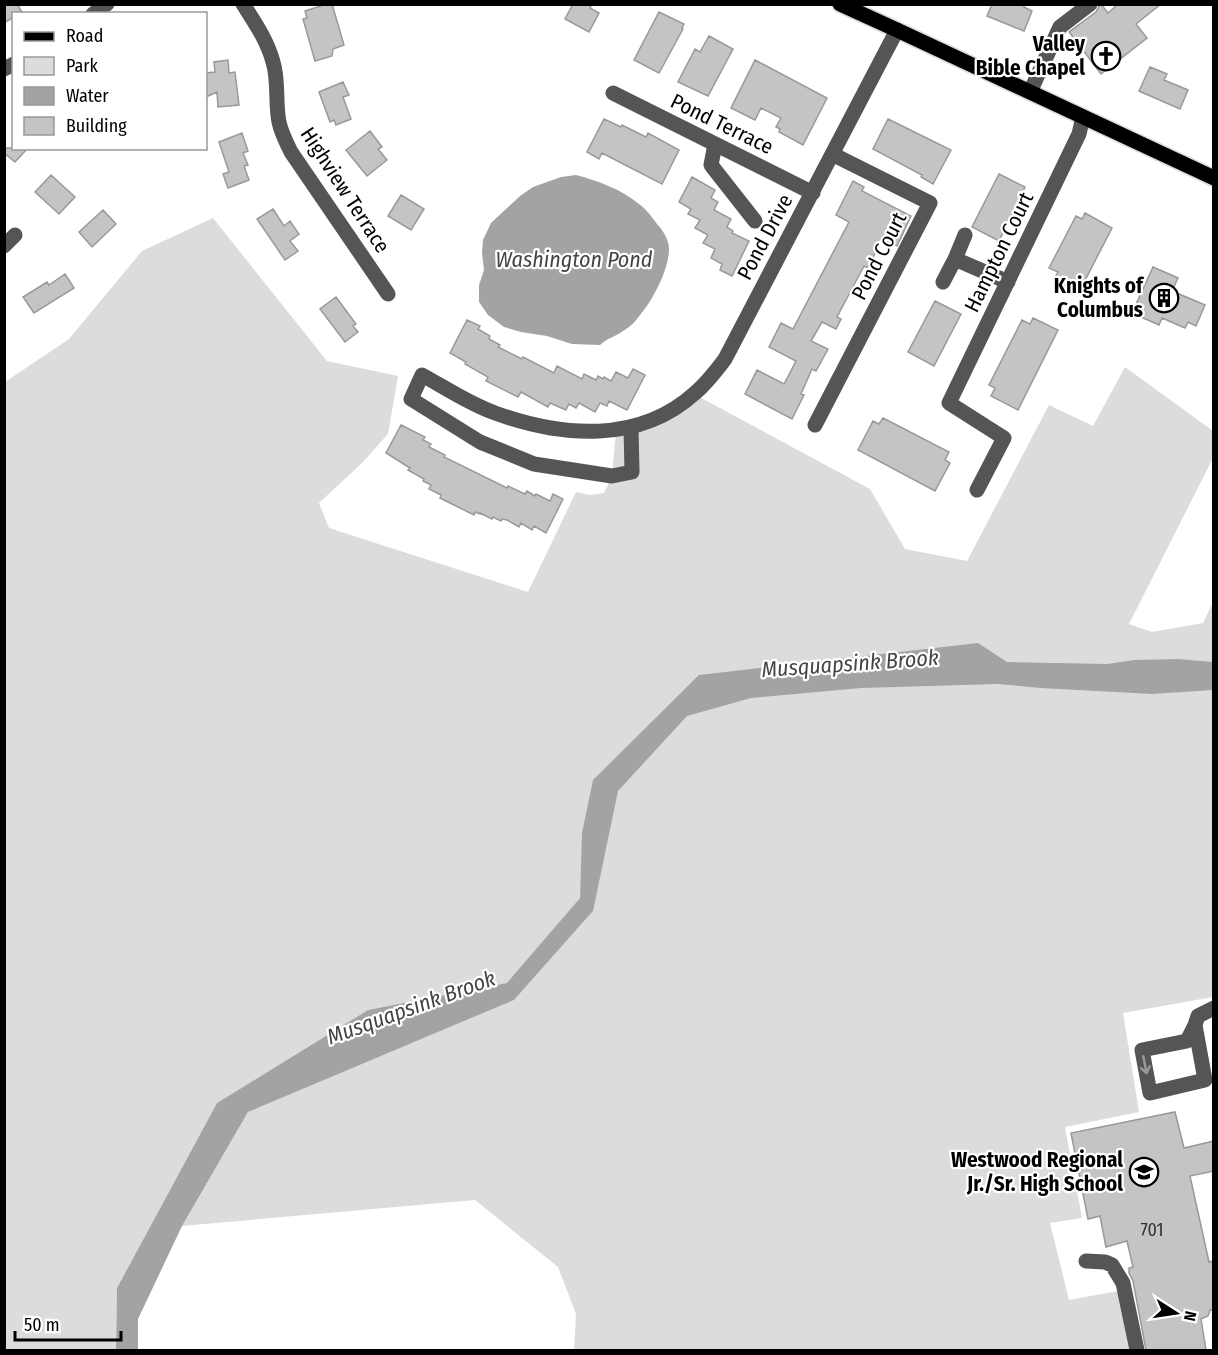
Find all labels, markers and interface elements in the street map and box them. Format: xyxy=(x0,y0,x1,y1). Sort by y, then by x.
legend xyxy=(12,12,207,150)
text: Road xyxy=(66,25,103,47)
place label: Valley Bible Chapel xyxy=(976,31,1086,81)
church icon: Valley Bible Chapel xyxy=(1090,40,1122,72)
text: Park xyxy=(66,55,99,77)
text: Water xyxy=(66,85,109,107)
street label: Pond Terrace xyxy=(666,88,778,160)
text: Building xyxy=(66,115,127,137)
street label: Highview Terrace xyxy=(295,122,395,258)
street label: Hampton Court xyxy=(959,188,1039,316)
street label: Pond Drive xyxy=(732,190,798,284)
street label: Pond Court xyxy=(846,208,912,304)
water label: Washington Pond xyxy=(495,246,653,273)
place label: Knights of Columbus xyxy=(1054,273,1145,323)
building icon: Knights of Columbus xyxy=(1148,282,1180,314)
water label: Musquapsink Brook xyxy=(761,644,940,683)
water label: Musquapsink Brook xyxy=(323,964,499,1050)
one-way arrow xyxy=(1140,1055,1151,1075)
place label: Westwood Regional Jr./Sr. High School xyxy=(951,1147,1123,1197)
school or university icon: Westwood Regional Jr./Sr. High School xyxy=(1128,1156,1160,1188)
house number: 701 xyxy=(1140,1219,1164,1241)
north arrow xyxy=(1146,1283,1206,1343)
scale bar xyxy=(15,1304,122,1342)
text: N xyxy=(1180,1309,1200,1323)
text: 50 m xyxy=(24,1314,60,1336)

